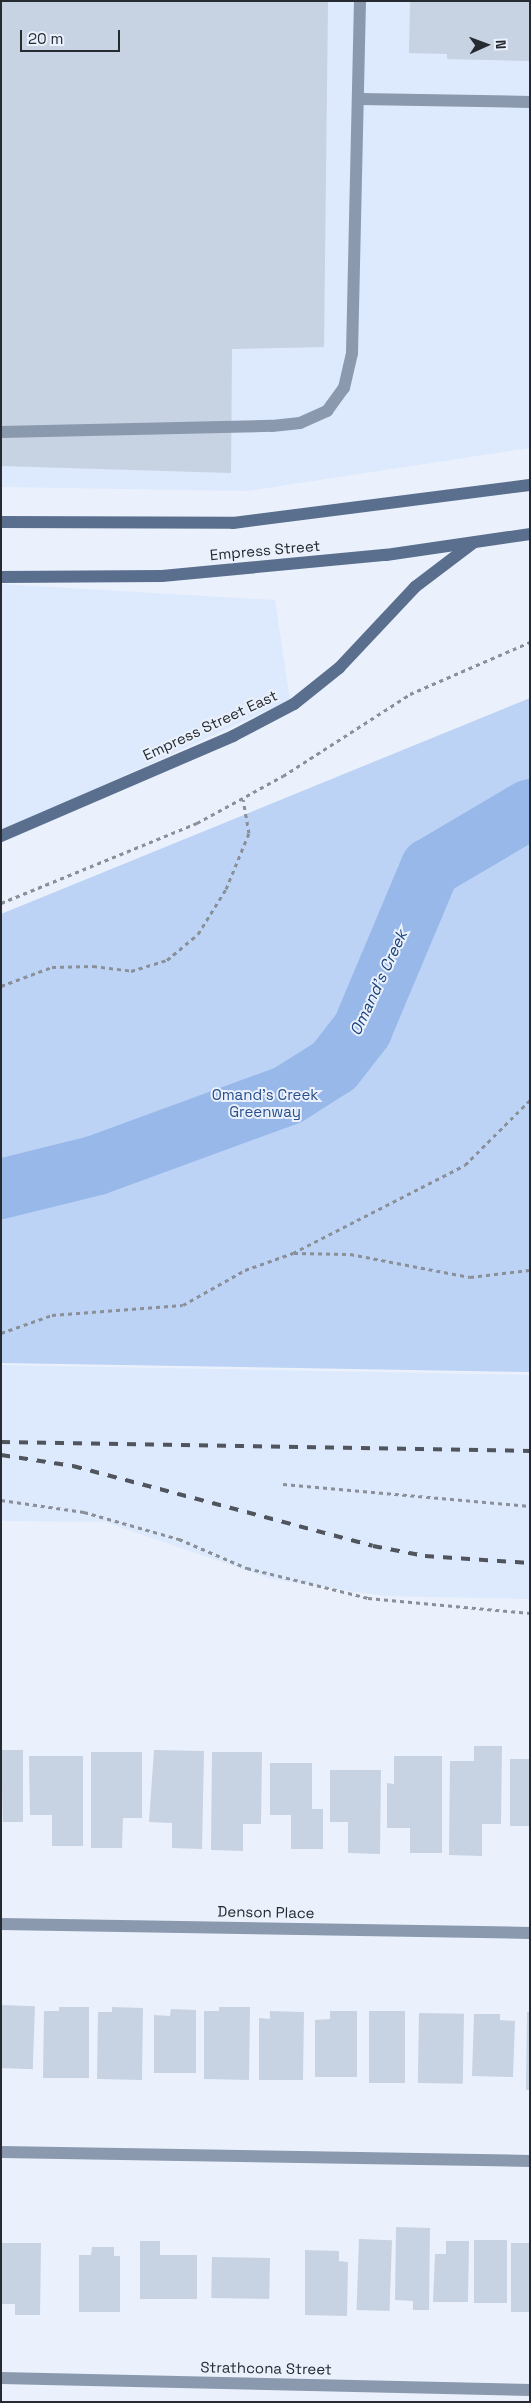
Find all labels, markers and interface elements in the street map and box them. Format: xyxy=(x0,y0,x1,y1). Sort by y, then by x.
scale bar xyxy=(22,20,122,52)
north arrow xyxy=(461,20,511,70)
text: 20 m xyxy=(28,29,63,48)
text: N xyxy=(492,39,510,49)
street label: Empress Street xyxy=(209,536,321,564)
street label: Empress Street East xyxy=(140,686,280,764)
water label: Omand's Creek xyxy=(346,927,412,1039)
park label: Omand's Creek Greenway xyxy=(212,1085,318,1120)
street label: Denson Place xyxy=(217,1902,315,1922)
street label: Strathcona Street xyxy=(200,2358,332,2378)

